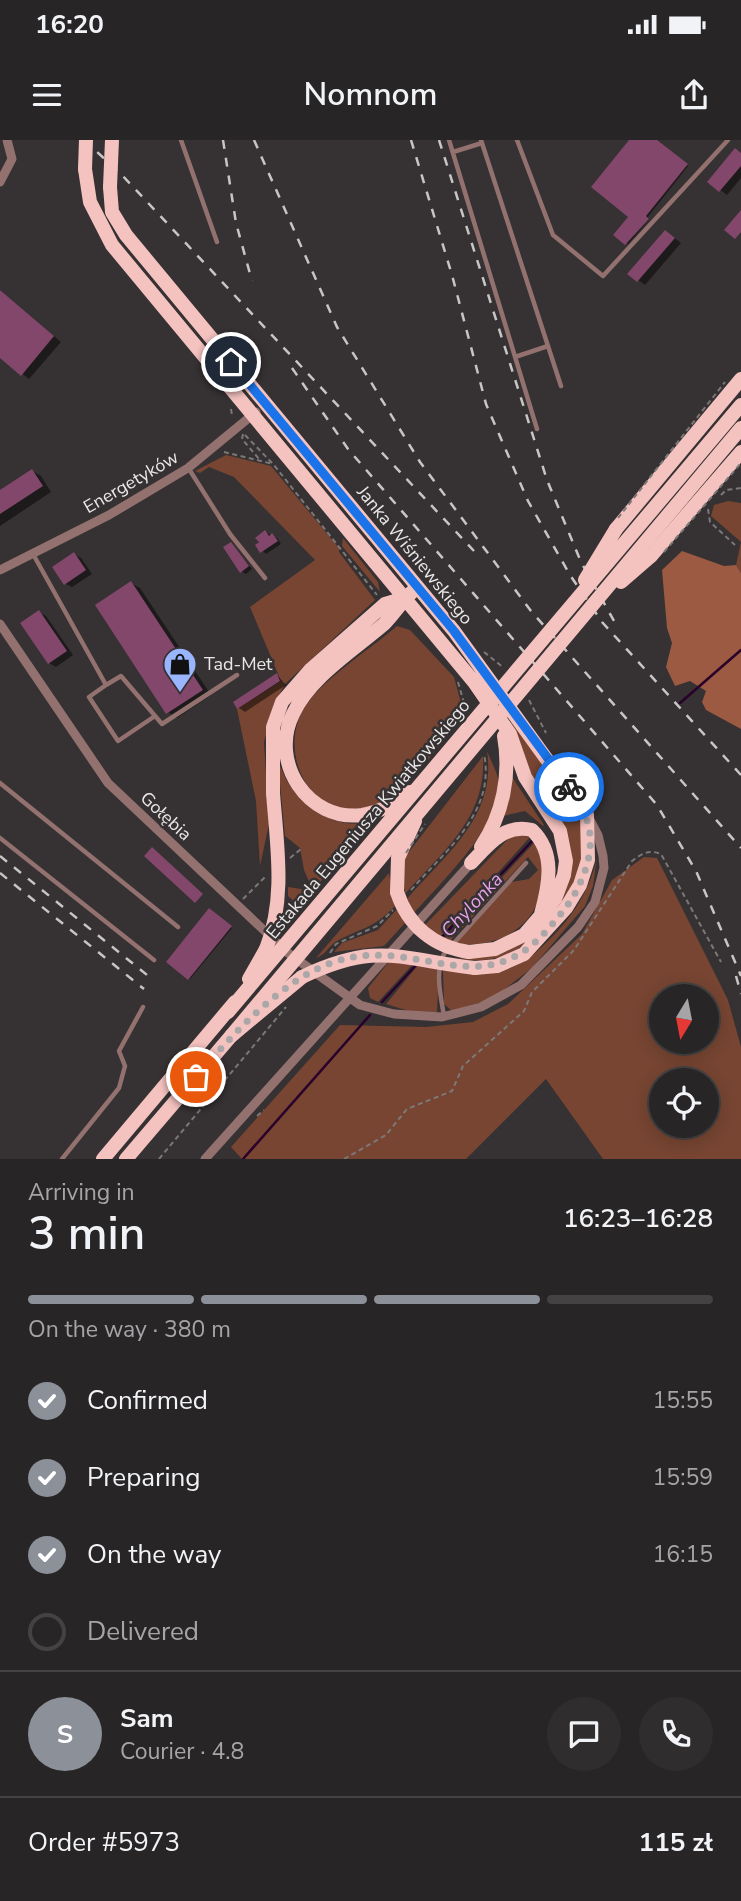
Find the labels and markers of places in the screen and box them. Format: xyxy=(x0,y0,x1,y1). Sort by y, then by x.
pin xyxy=(201,332,261,392)
shop icon: Tad-Met xyxy=(161,645,199,694)
place label: Tad-Met xyxy=(204,652,273,676)
pin xyxy=(166,1047,226,1107)

